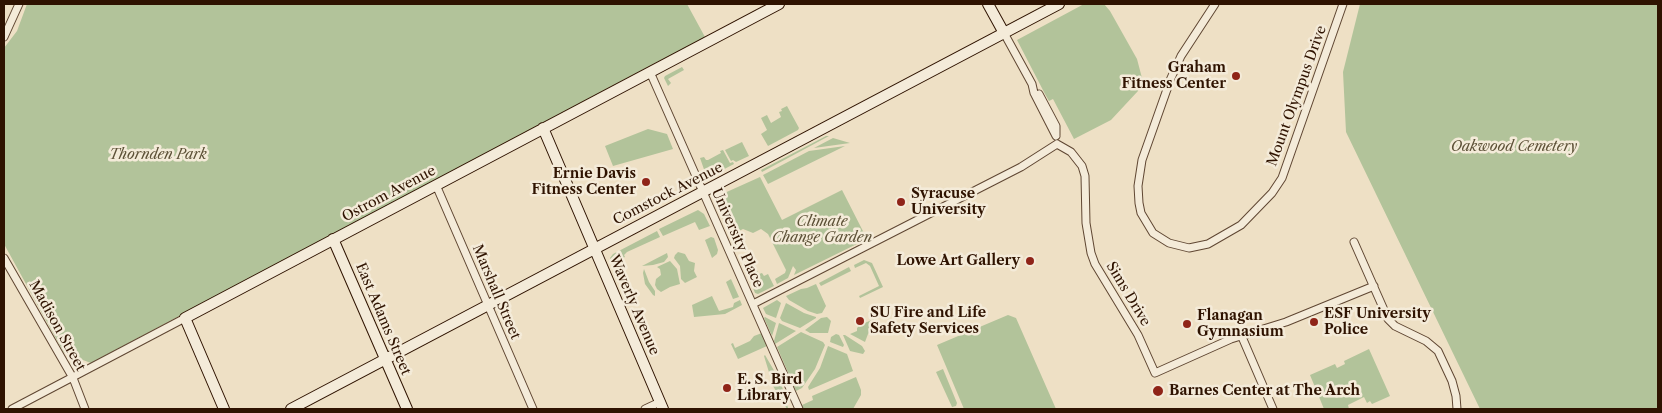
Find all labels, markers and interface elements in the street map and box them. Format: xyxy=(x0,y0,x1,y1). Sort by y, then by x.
street label: Mount Olympus Drive xyxy=(1264,23,1330,169)
place label: Graham Fitness Center xyxy=(1121,60,1226,92)
marker: Graham Fitness Center xyxy=(1230,70,1242,82)
park label: Oakwood Cemetery xyxy=(1451,139,1577,155)
park label: Thornden Park xyxy=(109,147,207,163)
street label: Comstock Avenue xyxy=(610,159,726,229)
street label: Ostrom Avenue xyxy=(339,162,439,226)
place label: Ernie Davis Fitness Center xyxy=(531,166,636,198)
marker: Ernie Davis Fitness Center xyxy=(640,176,652,188)
street label: University Place xyxy=(708,186,766,290)
place label: Syracuse University xyxy=(911,186,986,218)
marker: Syracuse University xyxy=(895,196,907,208)
park label: Climate Change Garden xyxy=(772,214,872,246)
street label: Marshall Street xyxy=(468,242,524,342)
street label: Waverly Avenue xyxy=(605,252,663,358)
place label: Lowe Art Gallery xyxy=(896,253,1020,269)
marker: Lowe Art Gallery xyxy=(1024,255,1036,267)
street label: Sims Drive xyxy=(1102,259,1154,329)
street label: East Adams Street xyxy=(352,260,414,378)
street label: Madison Street xyxy=(25,278,89,374)
place label: SU Fire and Life Safety Services xyxy=(870,305,986,338)
place label: ESF University Police xyxy=(1324,306,1431,338)
place label: Flanagan Gymnasium xyxy=(1197,308,1284,341)
marker: SU Fire and Life Safety Services xyxy=(854,315,866,327)
marker: ESF University Police xyxy=(1308,316,1320,328)
marker: Flanagan Gymnasium xyxy=(1181,318,1193,330)
place label: E. S. Bird Library xyxy=(737,372,802,404)
marker: E. S. Bird Library xyxy=(721,382,733,394)
place label: Barnes Center at The Arch xyxy=(1169,383,1360,399)
marker: Barnes Center at The Arch xyxy=(1151,384,1165,398)

